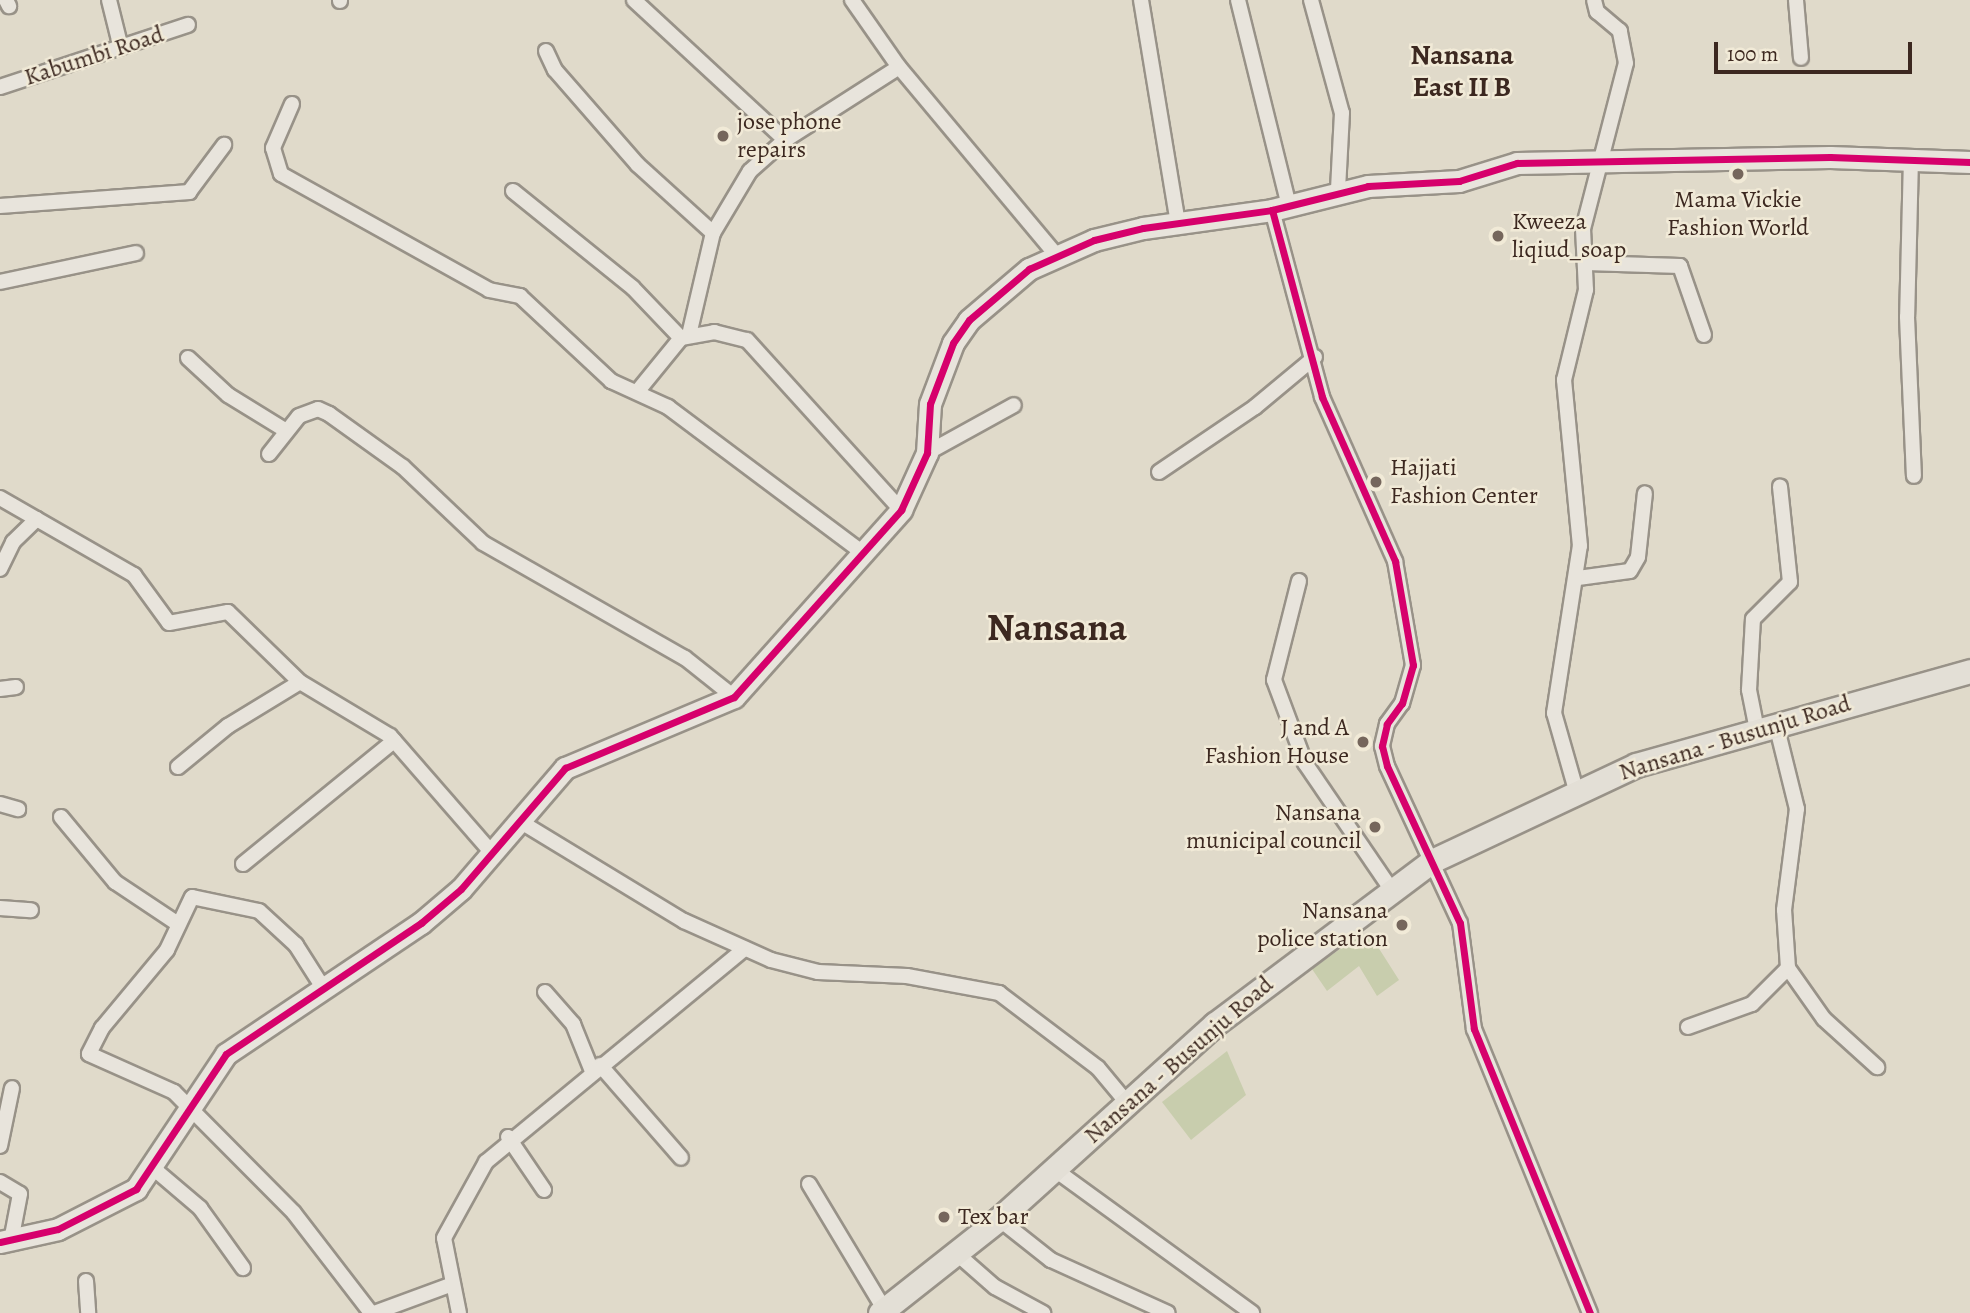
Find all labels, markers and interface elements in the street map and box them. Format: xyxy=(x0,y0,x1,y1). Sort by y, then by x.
street label: Kabumbi Road xyxy=(21,20,167,92)
scale bar xyxy=(1718,28,1916,72)
district label: Nansana East II B xyxy=(1410,38,1514,104)
text: 100 m xyxy=(1727,40,1778,68)
place label: jose phone repairs xyxy=(737,108,841,164)
marker: jose phone repairs xyxy=(715,128,731,144)
marker: Mama Vickie Fashion World xyxy=(1730,166,1746,182)
place label: Mama Vickie Fashion World xyxy=(1667,186,1809,242)
place label: Kweeza liqiud_soap xyxy=(1512,208,1626,264)
marker: Kweeza liqiud_soap xyxy=(1490,228,1506,244)
place label: Hajjati Fashion Center xyxy=(1390,454,1538,510)
marker: Hajjati Fashion Center xyxy=(1368,474,1384,490)
district label: Nansana xyxy=(987,605,1127,651)
street label: Nansana - Busunju Road xyxy=(1615,689,1855,787)
place label: J and A Fashion House xyxy=(1205,714,1349,770)
marker: J and A Fashion House xyxy=(1355,734,1371,750)
place label: Nansana municipal council xyxy=(1186,799,1361,855)
marker: Nansana municipal council xyxy=(1367,819,1383,835)
place label: Nansana police station xyxy=(1257,897,1388,953)
marker: Nansana police station xyxy=(1394,917,1410,933)
street label: Nansana - Busunju Road xyxy=(1078,970,1280,1150)
place label: Tex bar xyxy=(958,1203,1029,1231)
marker: Tex bar xyxy=(936,1209,952,1225)

